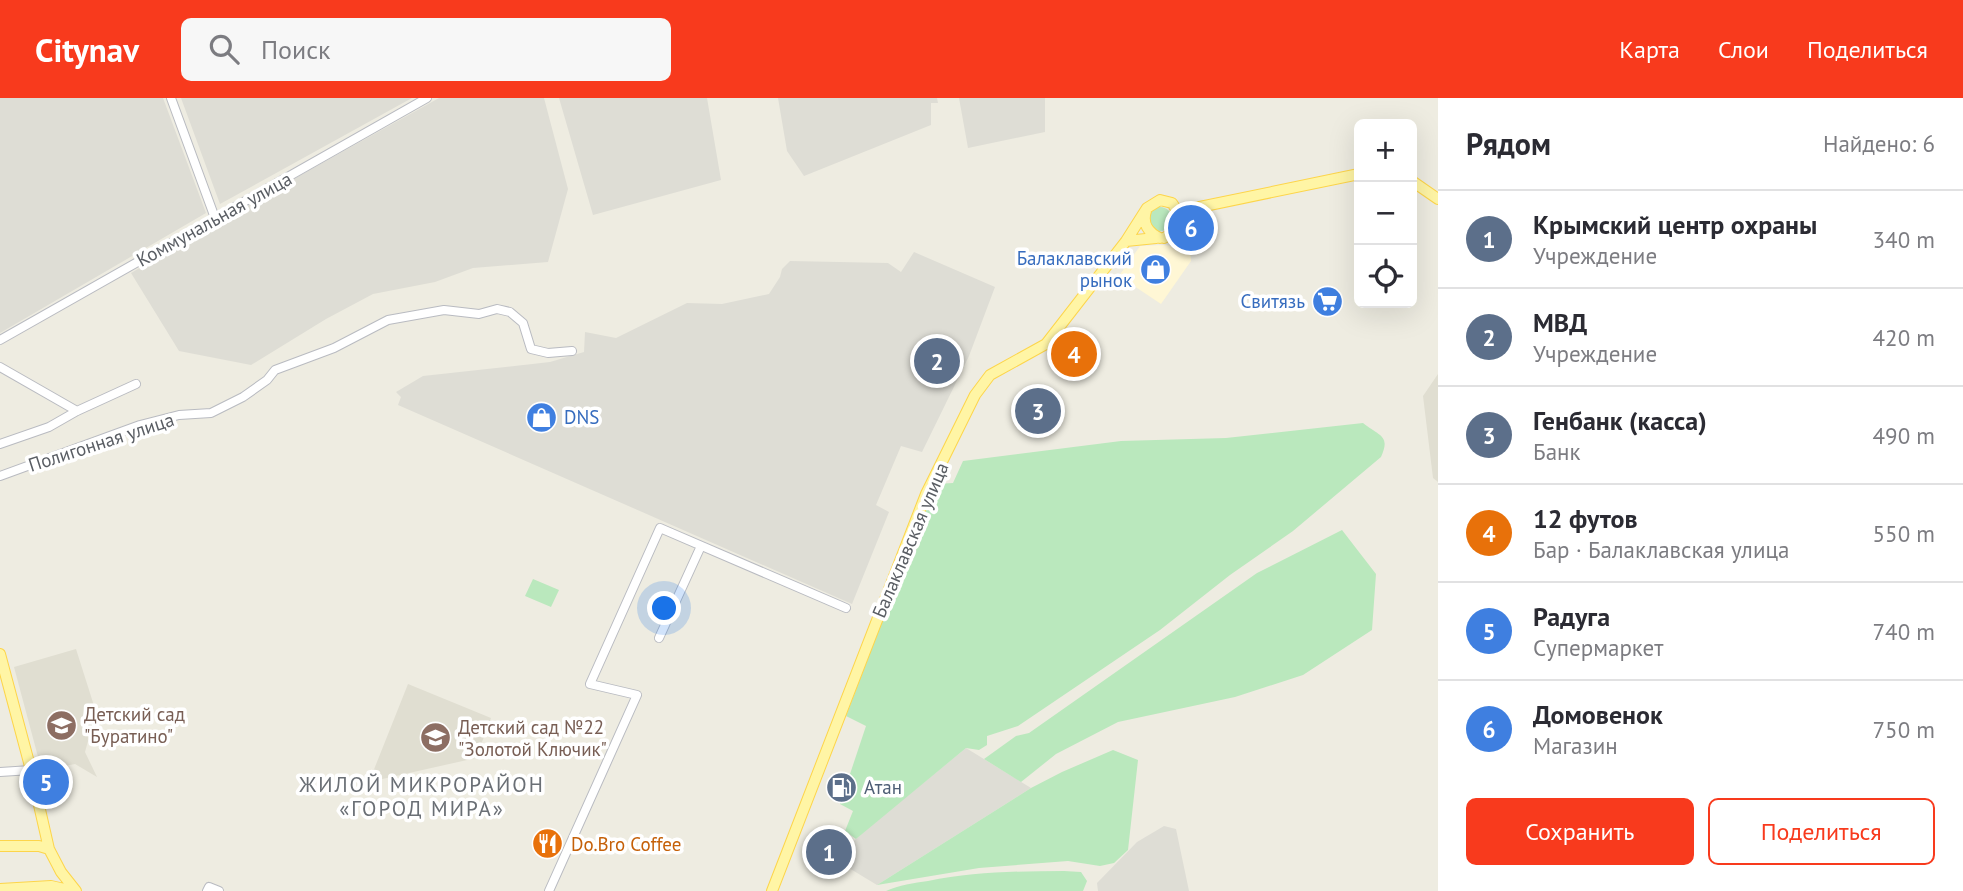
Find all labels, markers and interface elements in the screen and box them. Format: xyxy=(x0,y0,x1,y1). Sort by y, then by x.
search box xyxy=(181,18,671,81)
text: Citynav xyxy=(35,28,139,71)
icon: search xyxy=(205,30,243,68)
text: Поиск xyxy=(261,33,330,66)
text: Карта xyxy=(1619,34,1680,65)
text: Слои xyxy=(1718,34,1769,65)
text: Поделиться xyxy=(1807,34,1928,65)
map controls xyxy=(1354,119,1417,308)
button: + xyxy=(1354,119,1417,182)
text: Рядом xyxy=(1466,124,1551,163)
text: Найдено: 6 xyxy=(1823,129,1935,158)
street label: Коммунальная улица xyxy=(132,166,296,272)
button: − xyxy=(1354,182,1417,245)
pin: 6 xyxy=(1168,202,1214,254)
text: Крымский центр охраны xyxy=(1533,208,1817,241)
text: 1 xyxy=(1482,225,1496,254)
text: 340 m xyxy=(1873,225,1935,254)
text: Учреждение xyxy=(1533,241,1657,270)
button: locate xyxy=(1354,245,1417,308)
place label: Балаклавский рынок xyxy=(1017,246,1132,292)
shop icon: Балаклавский рынок xyxy=(1138,252,1172,286)
supermarket icon: Свитязь xyxy=(1311,284,1345,318)
place label: Свитязь xyxy=(1241,289,1305,313)
text: МВД xyxy=(1533,306,1587,339)
text: 2 xyxy=(1482,323,1496,352)
text: 420 m xyxy=(1873,323,1935,352)
pin: 4 xyxy=(1051,328,1097,380)
pin: 2 xyxy=(914,335,960,387)
text: Учреждение xyxy=(1533,339,1657,368)
pin: 3 xyxy=(1015,385,1061,437)
shop icon: DNS xyxy=(524,400,558,434)
text: Генбанк (касса) xyxy=(1533,404,1707,437)
place label: DNS xyxy=(564,405,599,429)
street label: Полигонная улица xyxy=(25,407,177,477)
text: 3 xyxy=(1482,421,1496,450)
text: 490 m xyxy=(1873,421,1935,450)
text: Банк xyxy=(1533,437,1580,466)
street label: Балаклавская улица xyxy=(866,459,954,621)
text: 12 футов xyxy=(1533,502,1638,535)
text: 4 xyxy=(1482,519,1496,548)
text: 550 m xyxy=(1873,519,1935,548)
text: Бар · Балаклавская улица xyxy=(1533,535,1789,564)
your location xyxy=(647,591,681,625)
text: Радуга xyxy=(1533,600,1610,633)
text: 5 xyxy=(1482,617,1496,646)
text: 740 m xyxy=(1873,617,1935,646)
text: Супермаркет xyxy=(1533,633,1663,662)
text: Домовенок xyxy=(1533,698,1663,731)
place label: Детский сад "Буратино" xyxy=(84,702,185,748)
school or university icon: Детский сад "Буратино" xyxy=(44,708,78,742)
place label: Детский сад №22 "Золотой Ключик" xyxy=(458,715,607,761)
text: 6 xyxy=(1482,715,1496,744)
text: 750 m xyxy=(1873,715,1935,744)
school or university icon: Детский сад №22 "Золотой Ключик" xyxy=(418,721,452,755)
text: Магазин xyxy=(1533,731,1618,760)
pin: 5 xyxy=(23,756,69,808)
fuel station icon: Атан xyxy=(824,770,858,804)
district label: ЖИЛОЙ МИКРОРАЙОН «ГОРОД МИРА» xyxy=(298,771,545,822)
place label: Атан xyxy=(864,775,902,799)
button: Сохранить xyxy=(1466,798,1694,865)
button: Поделиться xyxy=(1708,798,1935,865)
pin: 1 xyxy=(806,826,852,878)
restaurant icon: Do.Bro Coffee xyxy=(531,827,565,861)
place label: Do.Bro Coffee xyxy=(571,832,681,856)

